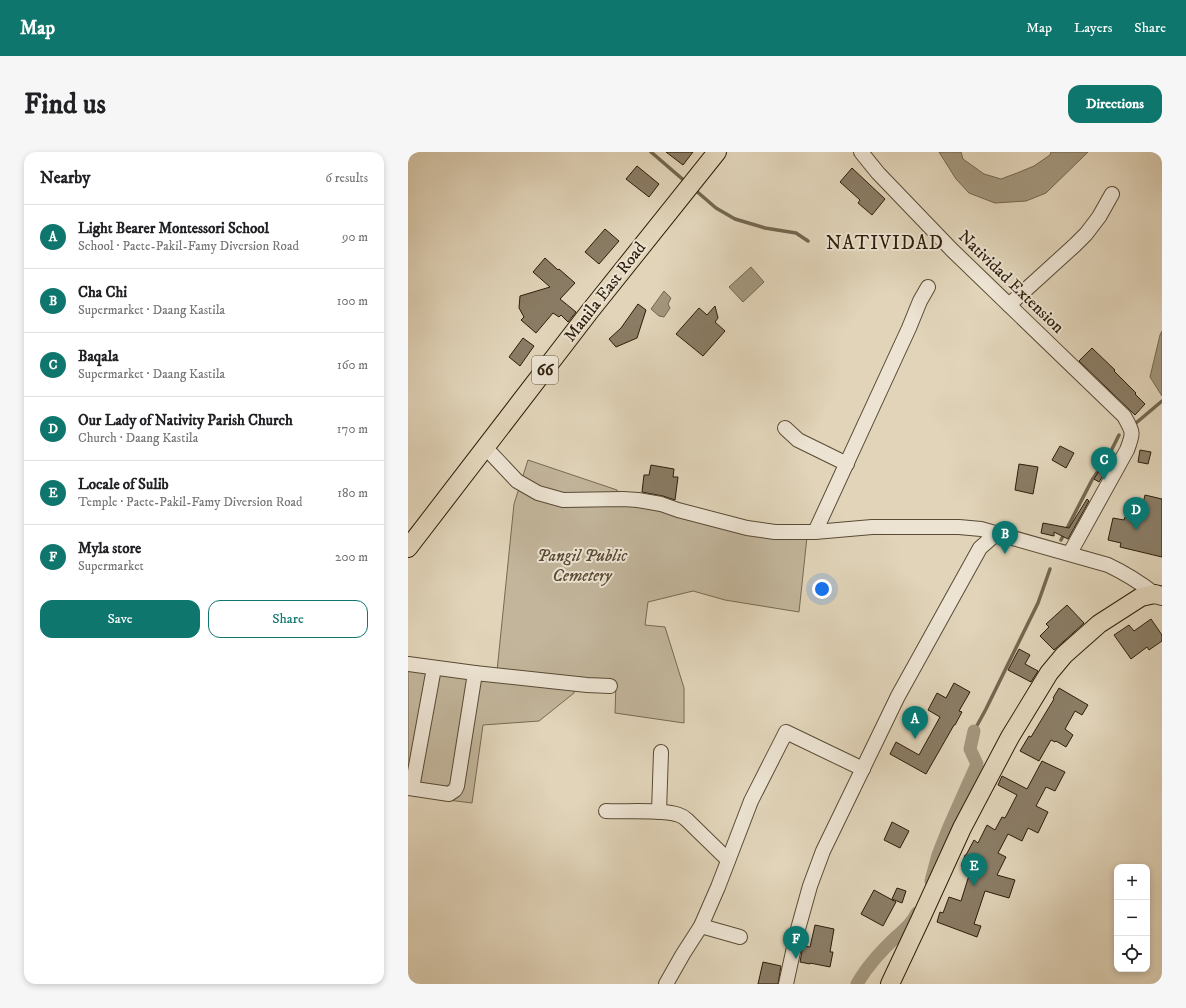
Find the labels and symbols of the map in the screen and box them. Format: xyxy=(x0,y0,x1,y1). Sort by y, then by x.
street label: Natividad Extension xyxy=(953,226,1069,338)
district label: NATIVIDAD xyxy=(826,232,944,255)
street label: Manila East Road xyxy=(559,237,651,347)
road number: 66 xyxy=(532,356,558,384)
pin: C xyxy=(1091,447,1117,480)
pin: D xyxy=(1123,497,1149,530)
pin: B xyxy=(992,521,1018,554)
park label: Pangil Public Cemetery xyxy=(537,545,628,587)
your location xyxy=(812,579,832,599)
pin: A xyxy=(902,706,928,739)
pin: E xyxy=(961,853,987,886)
pin: F xyxy=(783,926,809,959)

